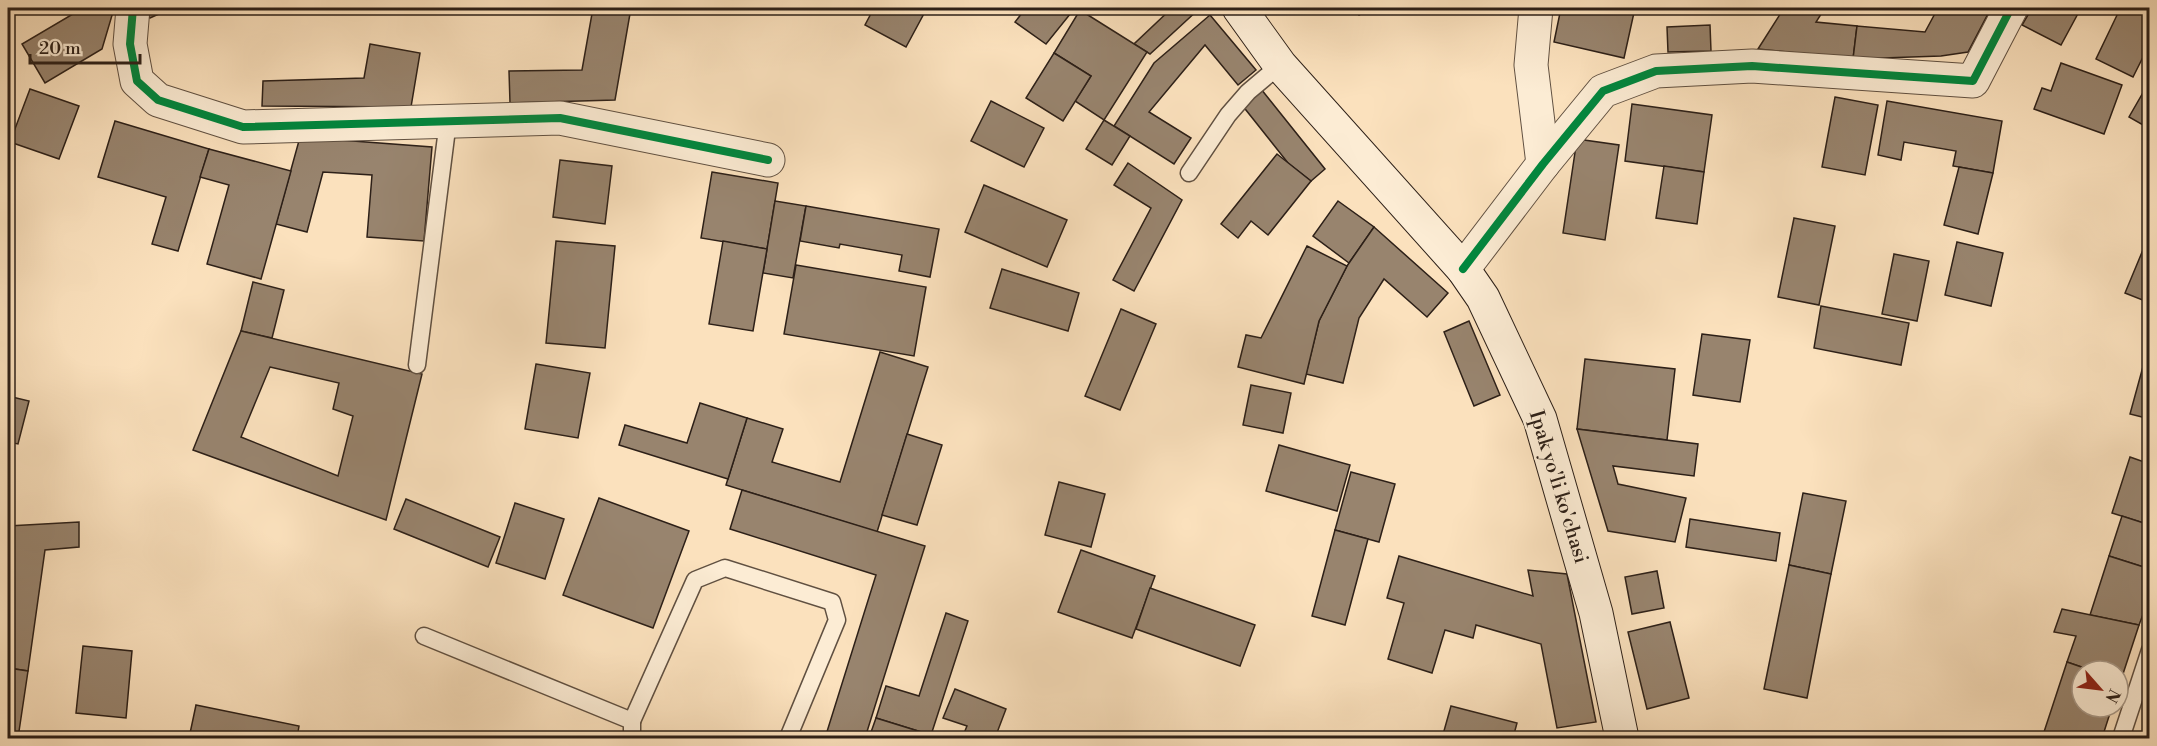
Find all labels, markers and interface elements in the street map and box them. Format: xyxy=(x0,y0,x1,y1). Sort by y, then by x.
scale bar xyxy=(30,27,140,65)
text: 20 m xyxy=(39,37,81,60)
street label: Ipak yo'li ko'chasi xyxy=(1523,407,1593,567)
north arrow xyxy=(2070,659,2130,719)
text: N xyxy=(2100,685,2124,706)

